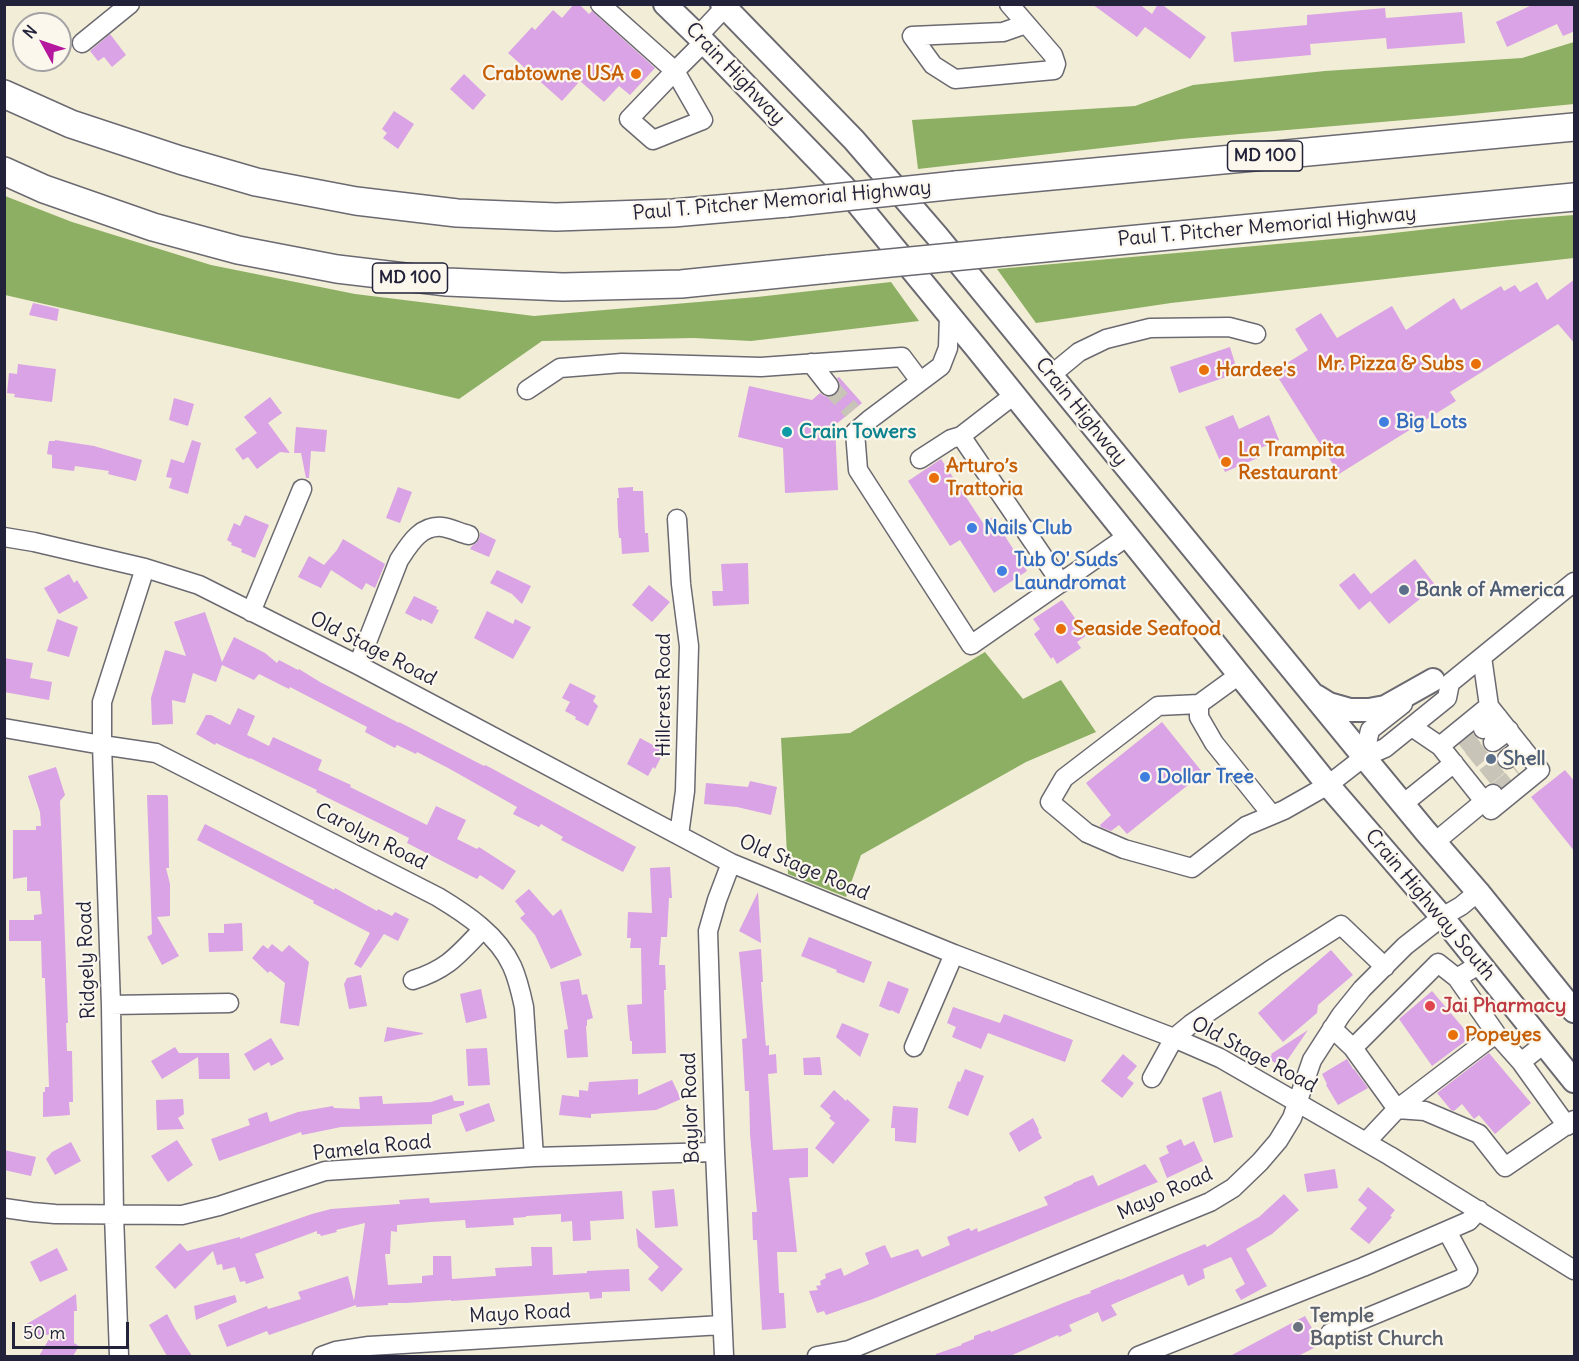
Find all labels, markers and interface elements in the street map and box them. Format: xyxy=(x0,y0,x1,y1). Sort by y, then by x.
north arrow xyxy=(12,12,72,72)
street label: Crain Highway xyxy=(680,18,790,130)
text: N xyxy=(19,21,41,42)
place label: Crabtowne USA xyxy=(482,62,624,86)
marker: Crabtowne USA xyxy=(629,67,643,81)
road number: MD 100 xyxy=(1228,141,1302,171)
street label: Paul T. Pitcher Memorial Highway xyxy=(632,176,932,226)
street label: Paul T. Pitcher Memorial Highway xyxy=(1117,202,1417,252)
road number: MD 100 xyxy=(372,263,448,293)
place label: Mr. Pizza & Subs xyxy=(1317,352,1464,376)
street label: Crain Highway xyxy=(1030,353,1132,471)
marker: Mr. Pizza & Subs xyxy=(1469,357,1483,371)
place label: Hardee's xyxy=(1216,358,1296,382)
marker: Hardee's xyxy=(1197,363,1211,377)
place label: Big Lots xyxy=(1396,410,1467,434)
marker: Big Lots xyxy=(1377,415,1391,429)
place label: Crain Towers xyxy=(799,420,916,444)
marker: Crain Towers xyxy=(780,425,794,439)
place label: La Trampita Restaurant xyxy=(1238,438,1345,485)
place label: Arturo’s Trattoria xyxy=(946,454,1023,501)
marker: La Trampita Restaurant xyxy=(1219,455,1233,469)
marker: Arturo’s Trattoria xyxy=(927,471,941,485)
place label: Nails Club xyxy=(984,516,1072,540)
marker: Nails Club xyxy=(965,521,979,535)
place label: Tub O' Suds Laundromat xyxy=(1014,548,1126,595)
marker: Tub O' Suds Laundromat xyxy=(995,564,1009,578)
place label: Bank of America xyxy=(1416,578,1565,602)
marker: Bank of America xyxy=(1397,583,1411,597)
street label: Old Stage Road xyxy=(306,607,440,691)
place label: Seaside Seafood xyxy=(1073,617,1221,641)
marker: Seaside Seafood xyxy=(1054,622,1068,636)
street label: Hillcrest Road xyxy=(652,633,676,757)
place label: Shell xyxy=(1503,747,1545,771)
marker: Shell xyxy=(1484,752,1498,766)
place label: Dollar Tree xyxy=(1157,765,1254,789)
marker: Dollar Tree xyxy=(1138,770,1152,784)
street label: Carolyn Road xyxy=(311,798,431,876)
street label: Crain Highway South xyxy=(1360,824,1500,986)
street label: Old Stage Road xyxy=(735,830,873,906)
street label: Ridgely Road xyxy=(73,900,101,1020)
place label: Jai Pharmacy xyxy=(1442,994,1566,1018)
marker: Jai Pharmacy xyxy=(1423,999,1437,1013)
street label: Old Stage Road xyxy=(1187,1012,1321,1098)
place label: Popeyes xyxy=(1465,1023,1541,1047)
marker: Popeyes xyxy=(1446,1028,1460,1042)
street label: Baylor Road xyxy=(677,1052,705,1164)
street label: Pamela Road xyxy=(312,1130,432,1166)
street label: Mayo Road xyxy=(1114,1162,1216,1226)
street label: Mayo Road xyxy=(469,1299,571,1329)
place label: Temple Baptist Church xyxy=(1310,1304,1444,1351)
scale bar xyxy=(15,1310,132,1348)
marker: Temple Baptist Church xyxy=(1291,1320,1305,1334)
text: 50 m xyxy=(23,1321,65,1344)

